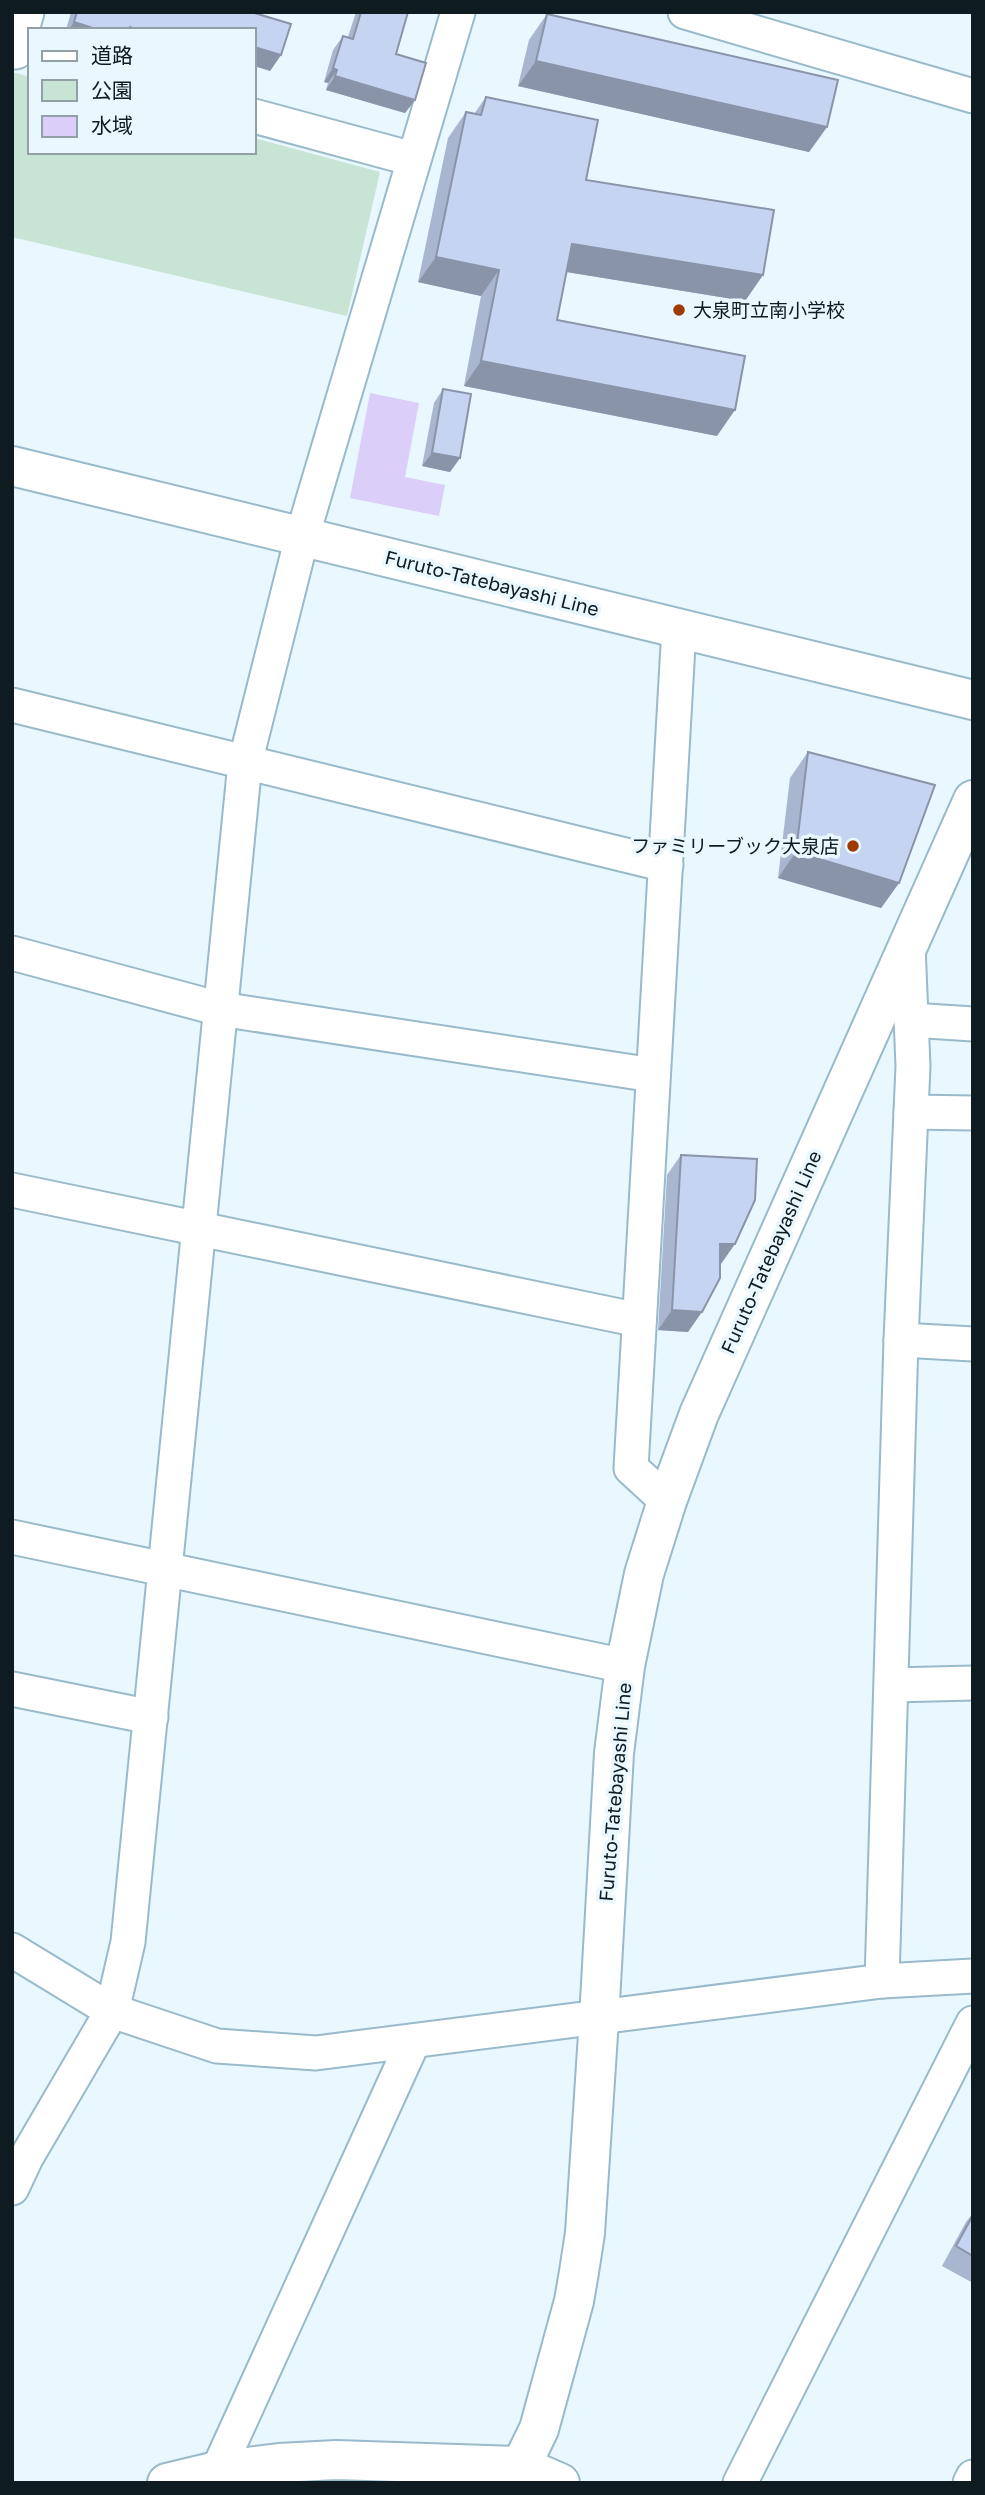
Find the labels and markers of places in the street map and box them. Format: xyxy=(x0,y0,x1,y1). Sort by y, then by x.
place label: 大泉町立南小学校 xyxy=(693,298,845,321)
marker: 大泉町立南小学校 xyxy=(671,302,687,318)
place label: ファミリーブック大泉店 xyxy=(631,834,839,857)
marker: ファミリーブック大泉店 xyxy=(845,838,861,854)

